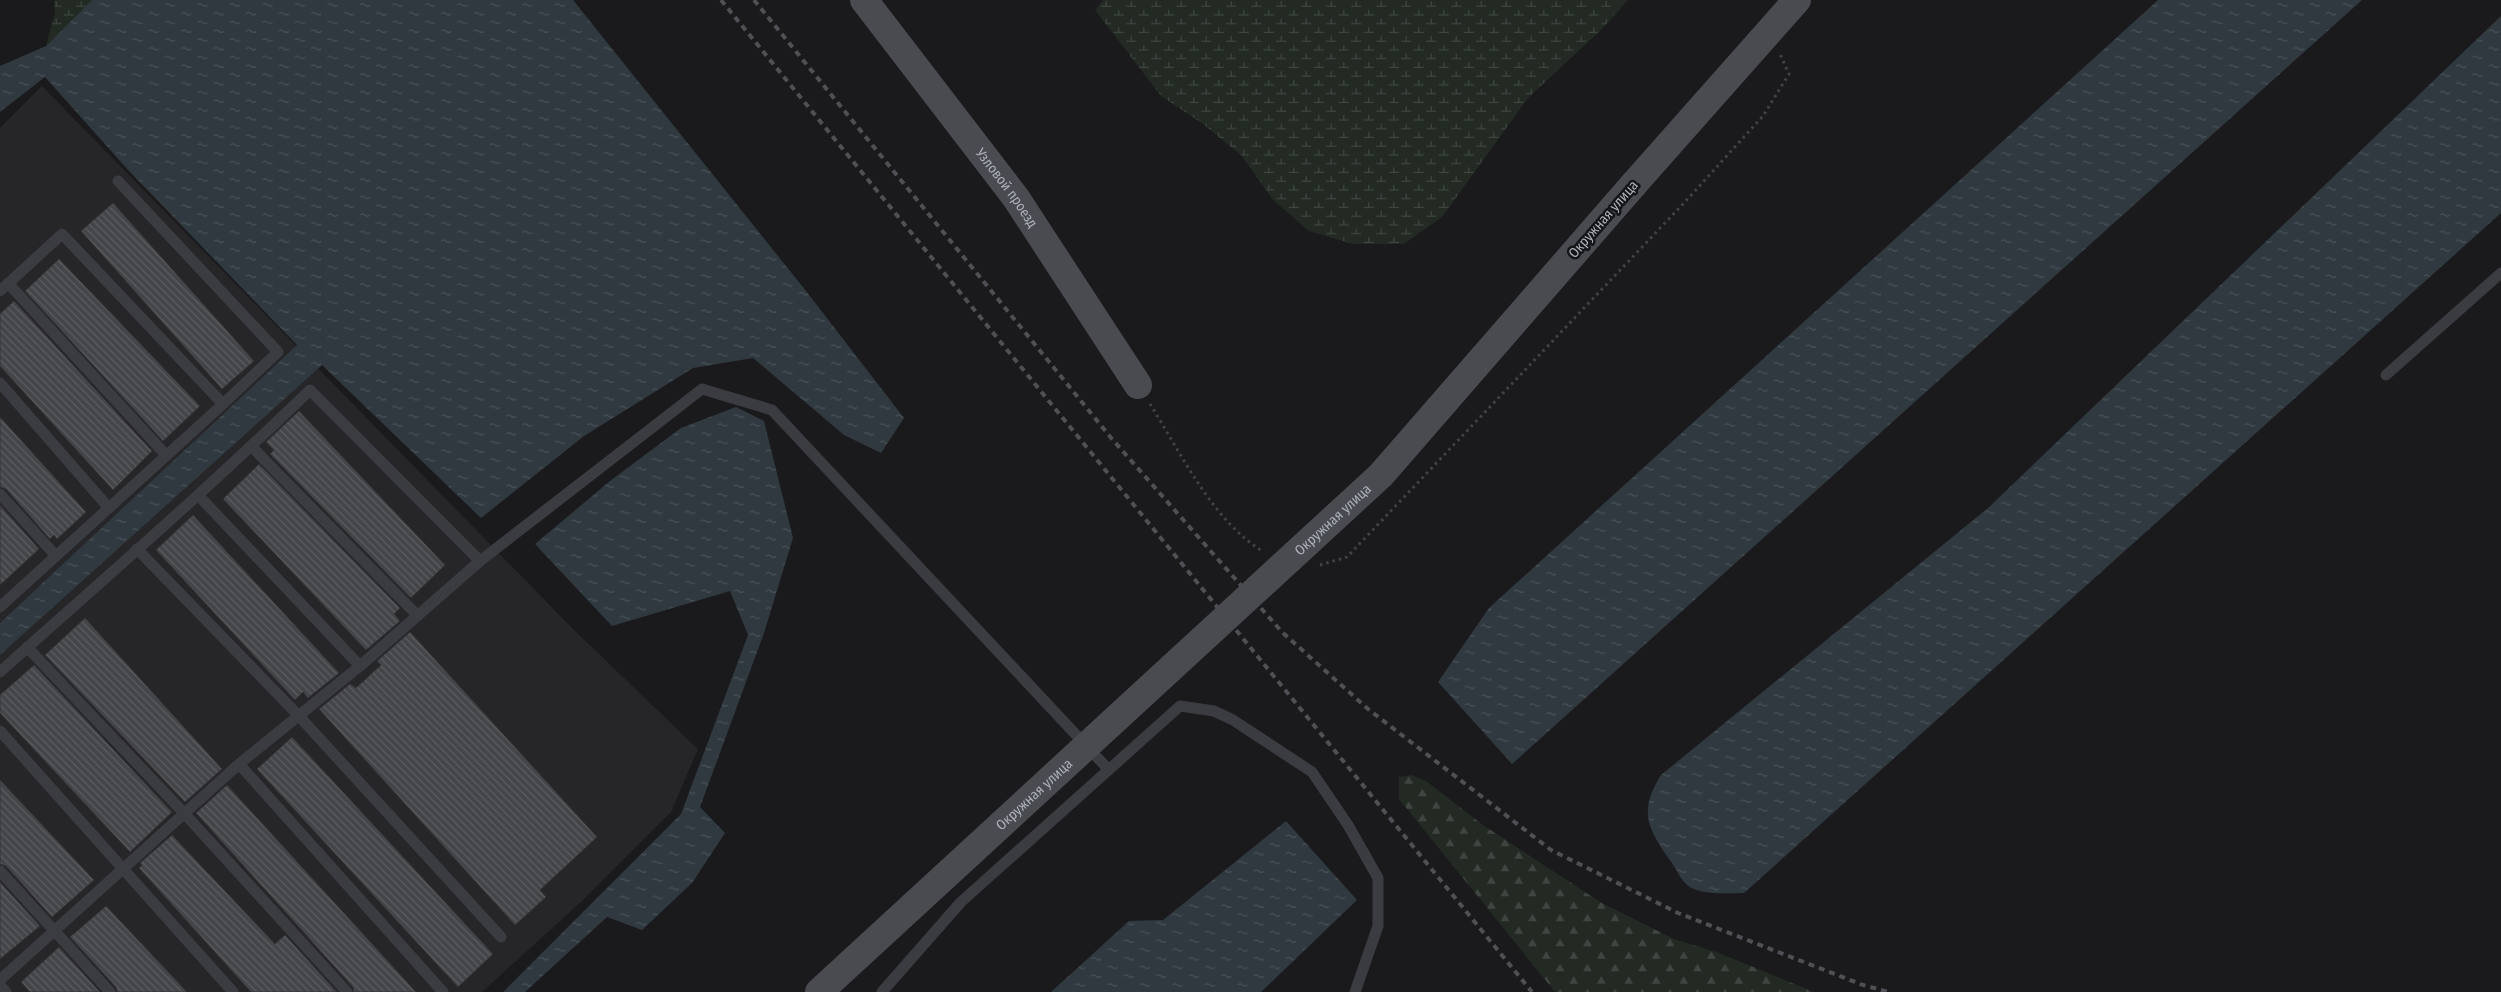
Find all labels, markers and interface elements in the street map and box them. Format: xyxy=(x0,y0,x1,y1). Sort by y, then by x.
street label: Узловой проезд xyxy=(971,144,1041,231)
street label: Окружная улица xyxy=(1565,177,1642,262)
street label: Окружная улица xyxy=(1291,480,1375,559)
street label: Окружная улица xyxy=(993,755,1076,834)

